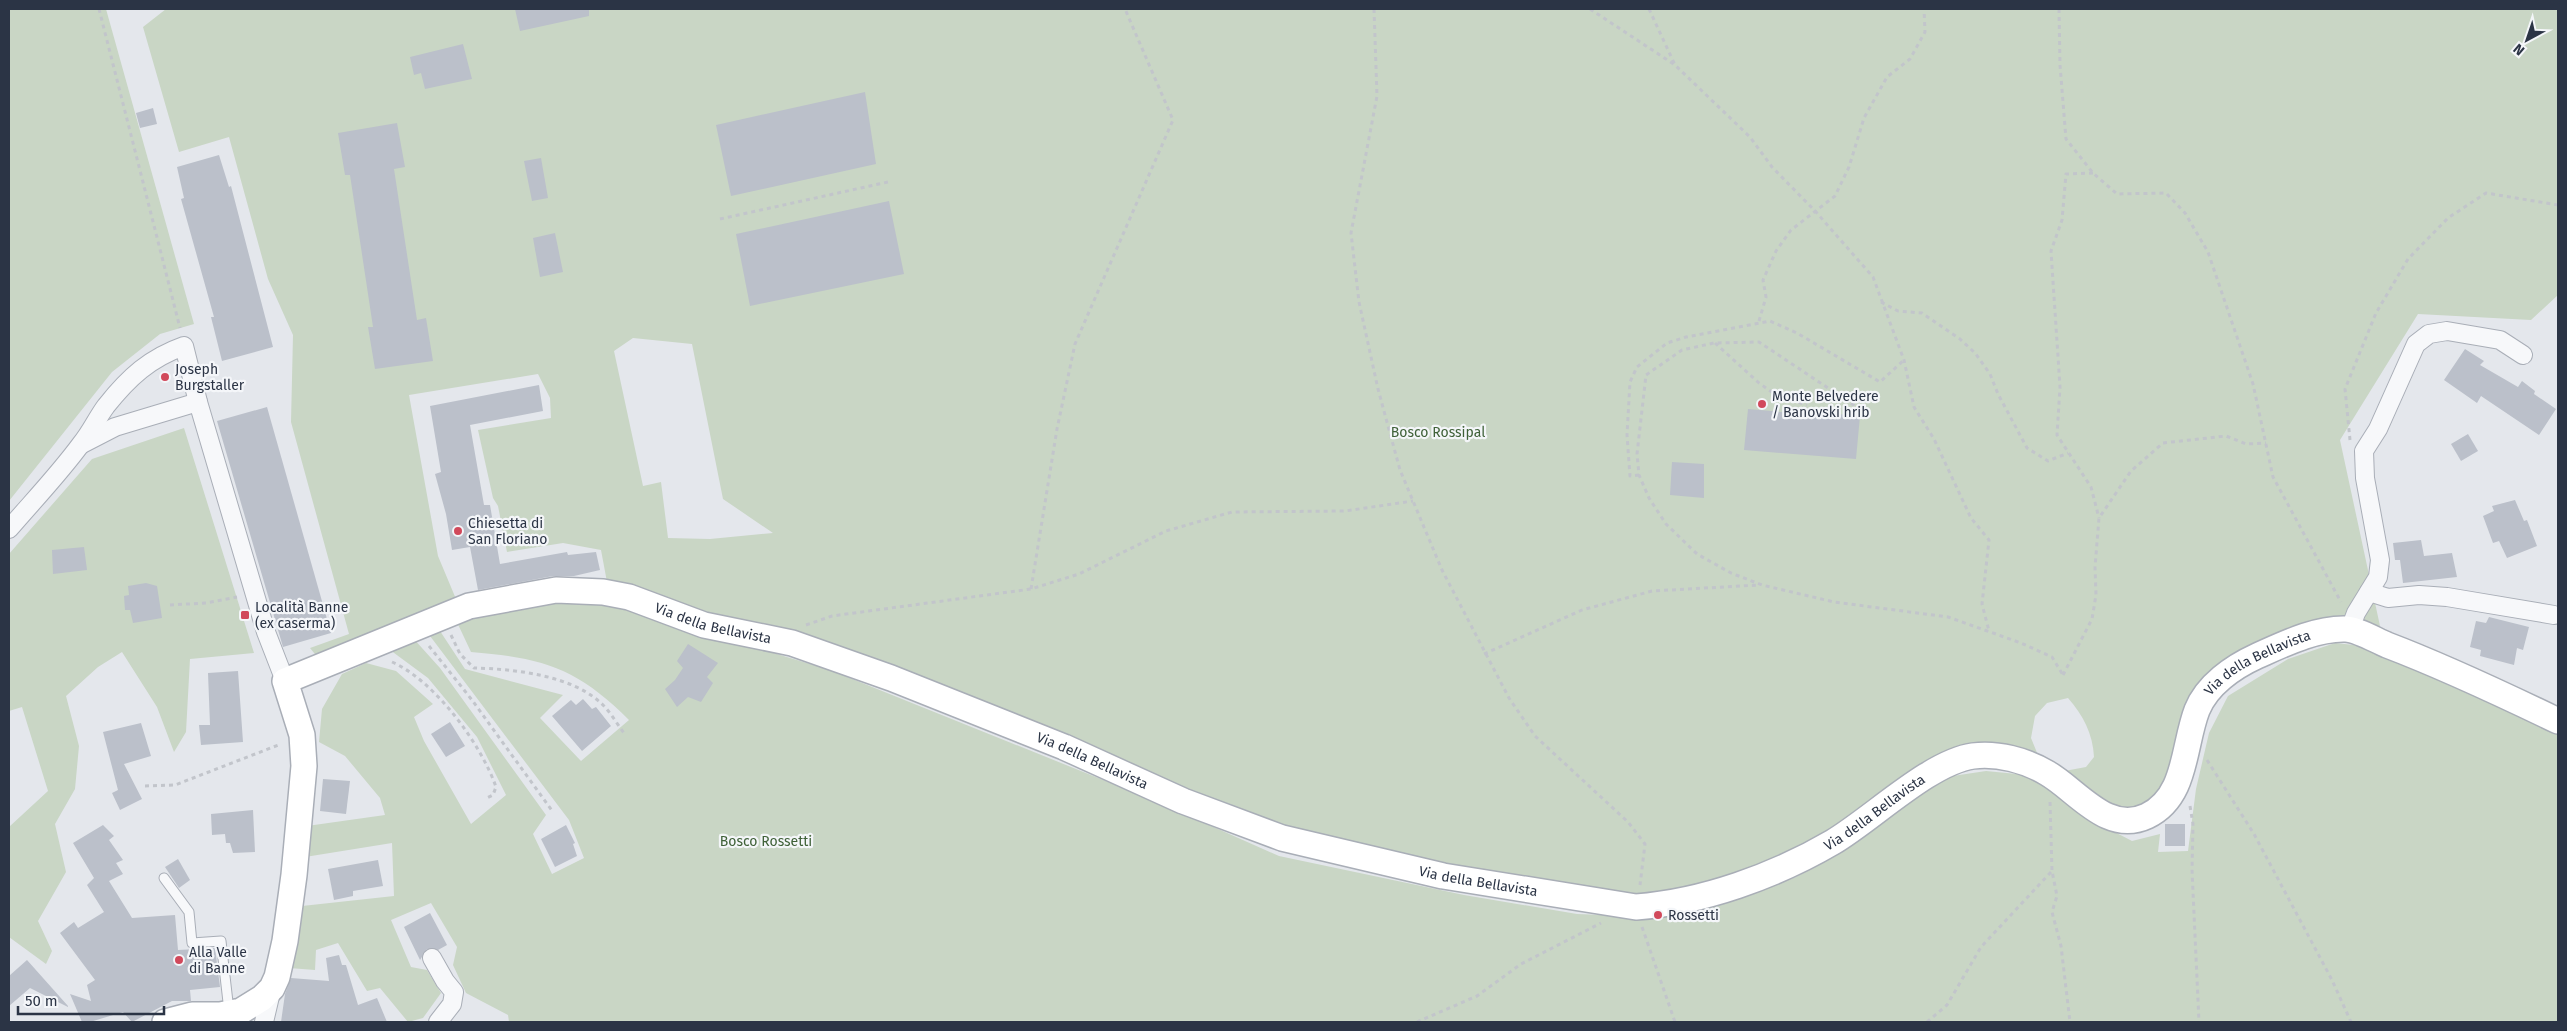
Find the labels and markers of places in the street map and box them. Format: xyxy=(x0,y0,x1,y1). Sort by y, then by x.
place label: Joseph Burgstaller xyxy=(175,361,245,394)
marker: Joseph Burgstaller xyxy=(159,371,171,383)
place label: Monte Belvedere / Banovski hrib xyxy=(1772,388,1879,421)
marker: Monte Belvedere / Banovski hrib xyxy=(1756,398,1768,410)
place label: Chiesetta di San Floriano xyxy=(468,515,547,548)
marker: Chiesetta di San Floriano xyxy=(452,525,464,537)
place label: Località Banne (ex caserma) xyxy=(255,599,348,632)
marker: Località Banne (ex caserma) xyxy=(239,609,251,621)
place label: Rossetti xyxy=(1668,907,1719,924)
marker: Rossetti xyxy=(1652,909,1664,921)
place label: Alla Valle di Banne xyxy=(189,944,247,977)
marker: Alla Valle di Banne xyxy=(173,954,185,966)

